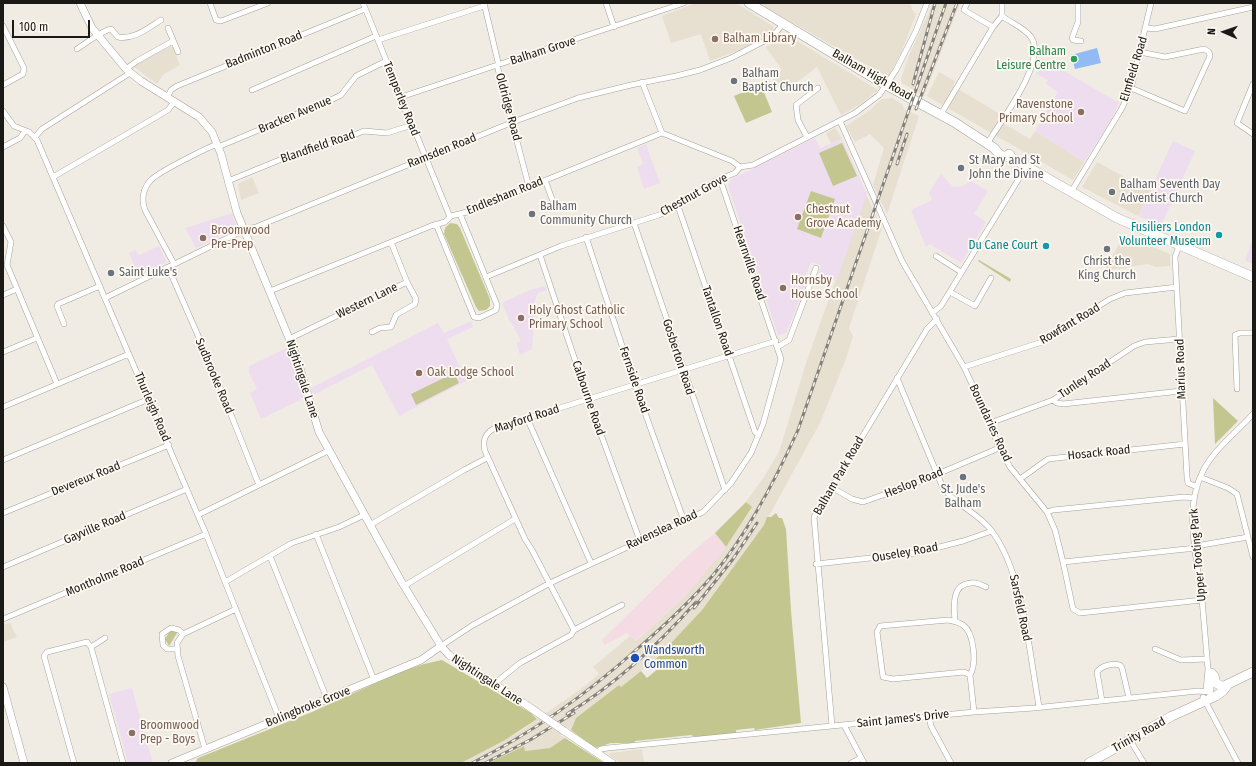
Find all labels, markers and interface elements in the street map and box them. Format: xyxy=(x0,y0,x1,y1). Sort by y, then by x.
scale bar xyxy=(14,12,92,38)
north arrow xyxy=(1204,12,1244,52)
text: 100 m xyxy=(19,20,48,34)
street label: Badminton Road xyxy=(224,28,304,72)
text: N xyxy=(1205,28,1218,35)
place label: Balham Library xyxy=(723,32,797,46)
street label: Balham Grove xyxy=(508,34,578,68)
marker: Balham Library xyxy=(710,34,720,44)
street label: Elmfield Road xyxy=(1117,35,1151,103)
place label: Balham Leisure Centre xyxy=(996,45,1066,73)
street label: Balham High Road xyxy=(830,46,914,104)
marker: Balham Leisure Centre xyxy=(1069,54,1079,64)
street label: Temperley Road xyxy=(380,60,422,138)
place label: Balham Baptist Church xyxy=(742,67,814,95)
street label: Oldridge Road xyxy=(492,71,524,143)
marker: Balham Baptist Church xyxy=(729,76,739,86)
street label: Bracken Avenue xyxy=(256,93,334,137)
place label: Ravenstone Primary School xyxy=(999,98,1073,126)
marker: Ravenstone Primary School xyxy=(1076,107,1086,117)
street label: Blandfield Road xyxy=(279,128,357,166)
street label: Ramsden Road xyxy=(405,131,479,171)
place label: St Mary and St John the Divine xyxy=(969,154,1044,182)
marker: St Mary and St John the Divine xyxy=(956,163,966,173)
street label: Chestnut Grove xyxy=(658,171,730,219)
street label: Endlesham Road xyxy=(464,174,546,218)
place label: Balham Seventh Day Adventist Church xyxy=(1120,178,1220,206)
marker: Balham Seventh Day Adventist Church xyxy=(1107,187,1117,197)
place label: Balham Community Church xyxy=(540,200,632,228)
place label: Chestnut Grove Academy xyxy=(806,203,881,231)
marker: Balham Community Church xyxy=(527,209,537,219)
marker: Chestnut Grove Academy xyxy=(793,212,803,222)
place label: Fusiliers London Volunteer Museum xyxy=(1119,221,1211,249)
place label: Broomwood Pre-Prep xyxy=(211,224,270,252)
street label: Hearnville Road xyxy=(730,224,768,302)
marker: Fusiliers London Volunteer Museum xyxy=(1214,230,1224,240)
marker: Broomwood Pre-Prep xyxy=(198,233,208,243)
place label: Du Cane Court xyxy=(968,239,1038,253)
marker: Du Cane Court xyxy=(1041,241,1051,251)
marker: Christ the King Church xyxy=(1102,244,1112,254)
place label: Christ the King Church xyxy=(1078,255,1136,283)
place label: Saint Luke's xyxy=(119,266,177,280)
marker: Saint Luke's xyxy=(106,268,116,278)
place label: Hornsby House School xyxy=(791,274,858,302)
street label: Western Lane xyxy=(334,280,400,322)
marker: Hornsby House School xyxy=(778,283,788,293)
street label: Tantallon Road xyxy=(698,284,736,358)
street label: Rowfant Road xyxy=(1037,300,1103,348)
place label: Holy Ghost Catholic Primary School xyxy=(529,304,625,332)
marker: Holy Ghost Catholic Primary School xyxy=(516,313,526,323)
street label: Gosberton Road xyxy=(659,317,697,397)
street label: Sudbrooke Road xyxy=(192,336,236,416)
street label: Nightingale Lane xyxy=(282,338,322,420)
street label: Marius Road xyxy=(1173,338,1189,400)
street label: Fernside Road xyxy=(616,345,652,415)
street label: Tunley Road xyxy=(1056,356,1114,402)
street label: Calbourne Road xyxy=(568,359,608,437)
place label: Oak Lodge School xyxy=(427,366,514,380)
marker: Oak Lodge School xyxy=(414,368,424,378)
street label: Thurleigh Road xyxy=(131,370,173,444)
street label: Boundaries Road xyxy=(966,382,1014,464)
street label: Mayford Road xyxy=(493,402,561,436)
street label: Balham Park Road xyxy=(811,434,867,518)
street label: Hosack Road xyxy=(1067,443,1131,463)
street label: Devereux Road xyxy=(49,459,123,499)
street label: Heslop Road xyxy=(883,465,945,501)
marker: St. Jude's Balham xyxy=(958,472,968,482)
place label: St. Jude's Balham xyxy=(941,483,985,511)
street label: Ravenslea Road xyxy=(624,507,700,553)
street label: Gayville Road xyxy=(62,508,128,548)
street label: Upper Tooting Park xyxy=(1187,508,1209,602)
street label: Ouseley Road xyxy=(871,540,939,566)
street label: Montholme Road xyxy=(64,554,146,600)
street label: Sarsfeld Road xyxy=(1006,573,1034,643)
place label: Wandsworth Common xyxy=(644,644,705,672)
street label: Nightingale Lane xyxy=(449,652,525,708)
marker: Wandsworth Common xyxy=(629,652,641,664)
street label: Bolingbroke Grove xyxy=(264,683,352,731)
street label: Saint James's Drive xyxy=(856,707,950,731)
street label: Trinity Road xyxy=(1110,714,1168,756)
place label: Broomwood Prep - Boys xyxy=(140,719,199,747)
marker: Broomwood Prep - Boys xyxy=(127,728,137,738)

